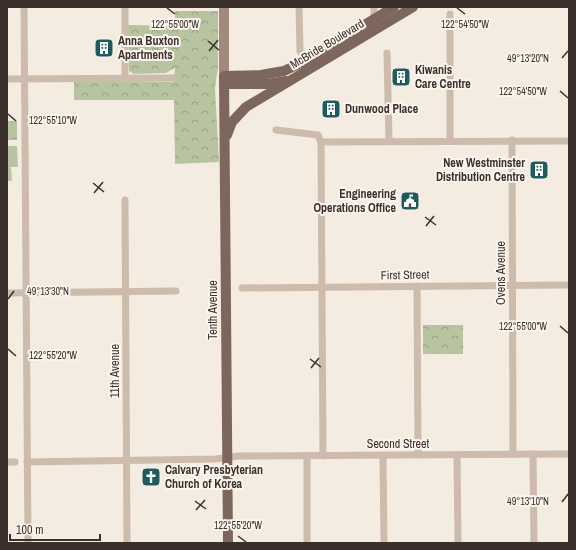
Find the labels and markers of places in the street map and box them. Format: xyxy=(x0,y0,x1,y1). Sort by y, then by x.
place label: Anna Buxton Apartments xyxy=(118,33,179,63)
building icon: Anna Buxton Apartments xyxy=(93,37,115,59)
place label: Kiwanis Care Centre xyxy=(415,62,471,92)
building icon: Kiwanis Care Centre xyxy=(390,66,412,88)
building icon: Dunwood Place xyxy=(320,98,342,120)
place label: Dunwood Place xyxy=(345,101,419,117)
place label: New Westminster Distribution Centre xyxy=(436,155,526,185)
building icon: New Westminster Distribution Centre xyxy=(528,159,550,181)
place label: Engineering Operations Office xyxy=(313,186,397,216)
public building icon: Engineering Operations Office xyxy=(399,190,421,212)
place label: Calvary Presbyterian Church of Korea xyxy=(165,462,263,492)
church icon: Calvary Presbyterian Church of Korea xyxy=(140,466,162,488)

